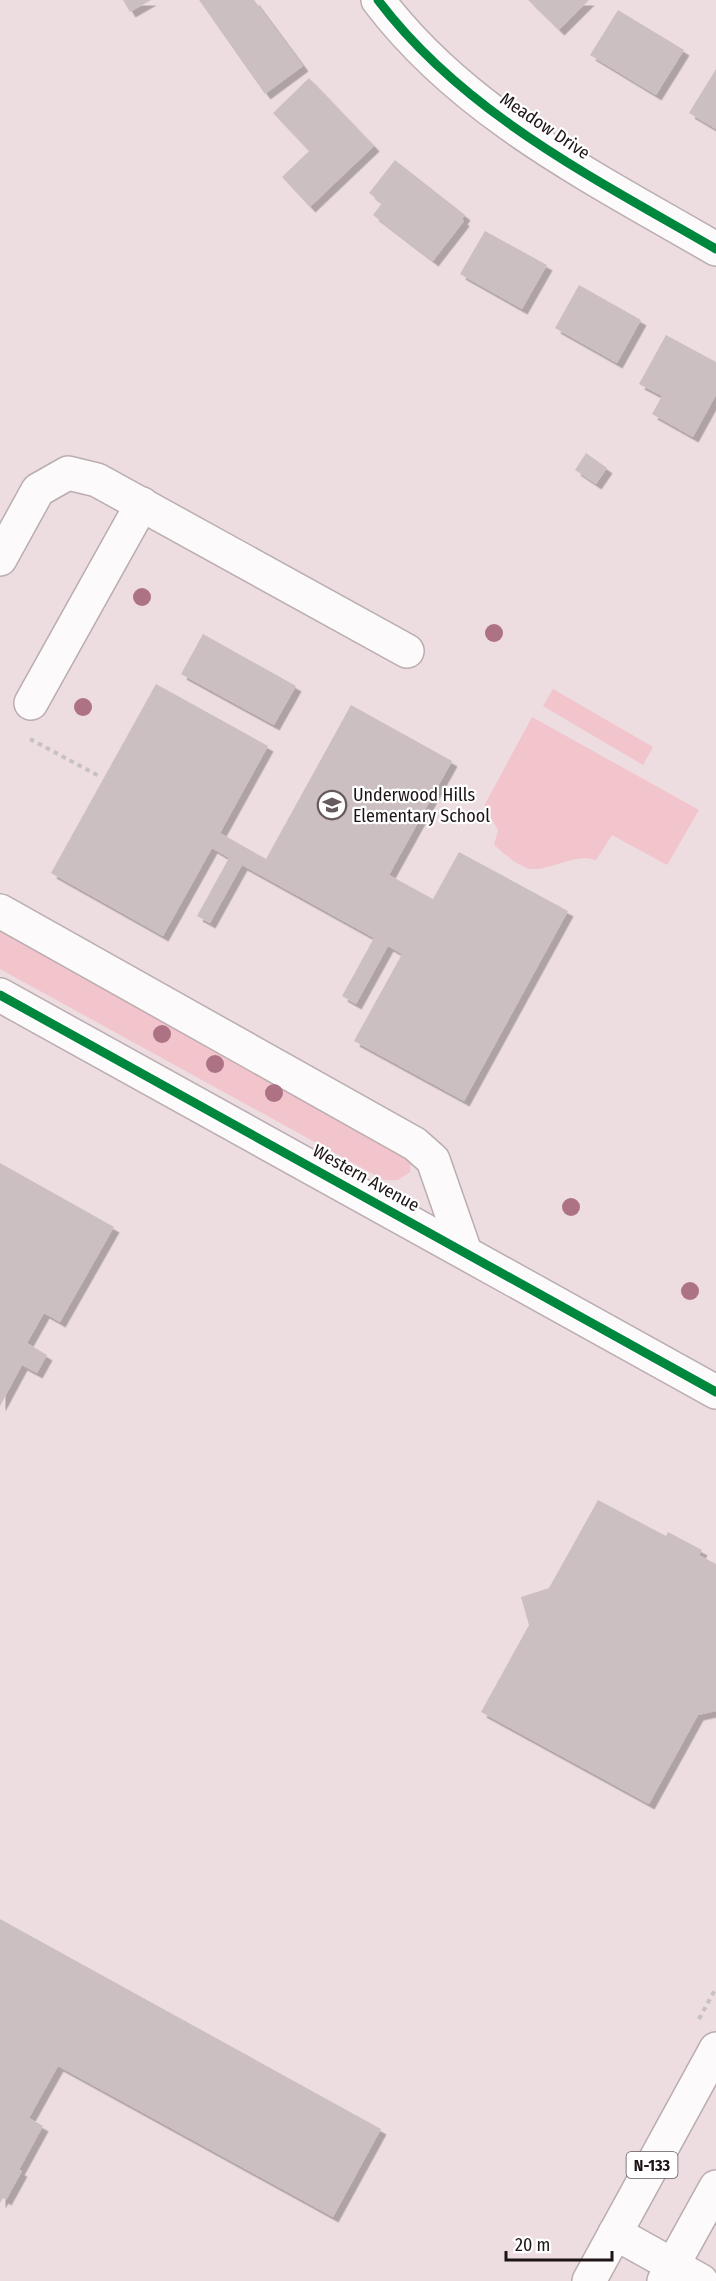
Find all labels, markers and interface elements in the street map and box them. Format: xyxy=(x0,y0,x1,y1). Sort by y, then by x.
street label: Meadow Drive xyxy=(496,88,594,164)
place label: Underwood Hills Elementary School xyxy=(353,784,490,827)
school or university icon: Underwood Hills Elementary School xyxy=(316,789,348,821)
street label: Western Avenue xyxy=(309,1140,423,1216)
road number: N-133 xyxy=(626,2152,678,2178)
scale bar xyxy=(506,2224,612,2262)
text: 20 m xyxy=(515,2234,550,2256)

